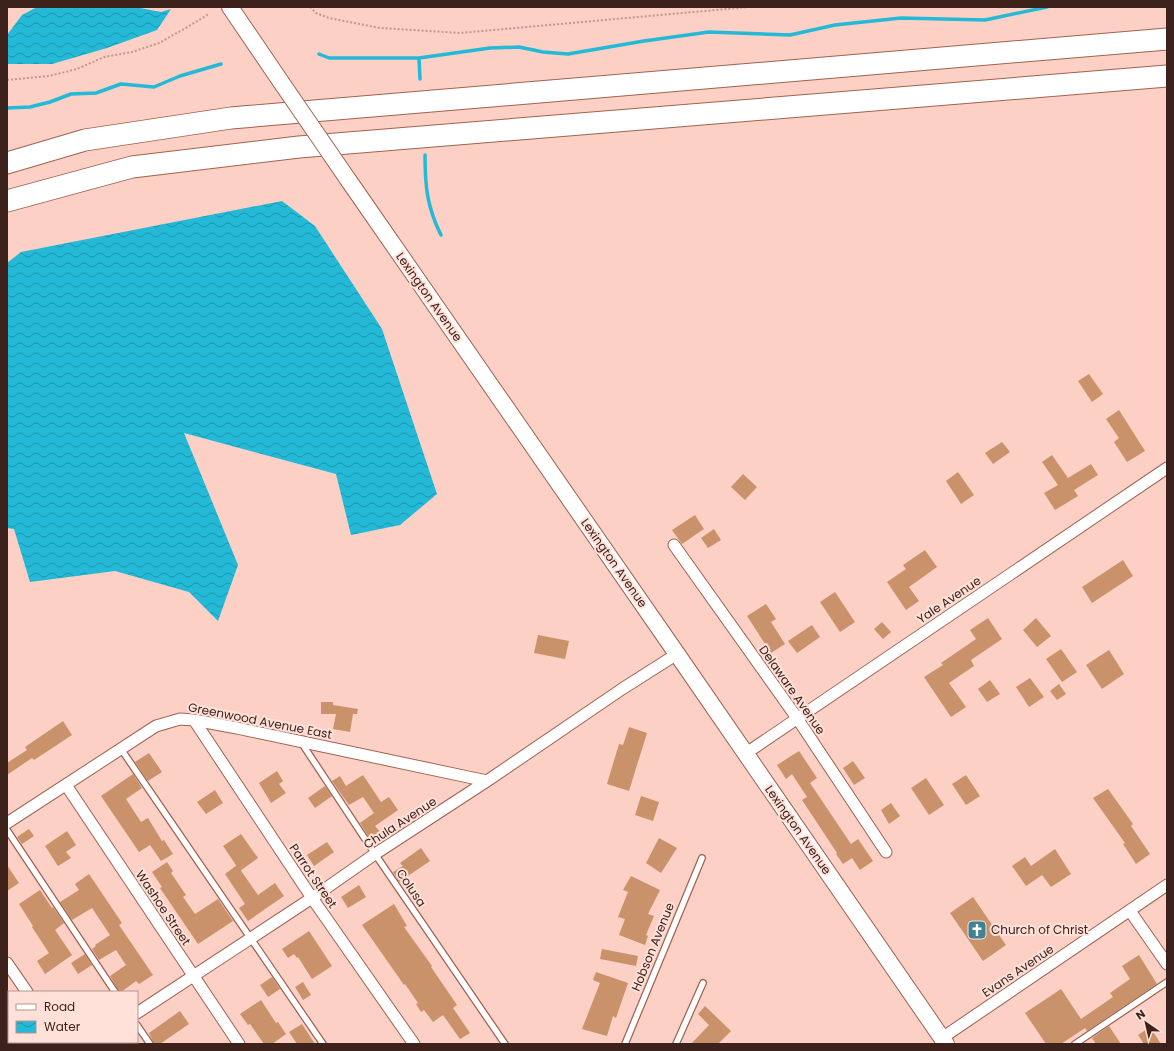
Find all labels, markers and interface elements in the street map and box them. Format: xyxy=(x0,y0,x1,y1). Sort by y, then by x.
street label: Lexington Avenue xyxy=(392,249,467,345)
street label: Lexington Avenue xyxy=(577,515,652,611)
street label: Yale Avenue xyxy=(913,572,984,627)
street label: Delaware Avenue xyxy=(755,642,830,738)
street label: Greenwood Avenue East xyxy=(187,698,333,743)
street label: Lexington Avenue xyxy=(761,782,836,878)
street label: Chula Avenue xyxy=(360,793,440,853)
street label: Parrot Street xyxy=(286,840,341,911)
street label: Colusa xyxy=(393,866,430,910)
street label: Washoe Street xyxy=(132,867,195,949)
street label: Hobson Avenue xyxy=(627,900,678,994)
church icon: Church of Christ xyxy=(966,919,988,941)
place label: Church of Christ xyxy=(991,921,1088,938)
street label: Evans Avenue xyxy=(978,940,1057,1001)
legend xyxy=(8,991,138,1043)
text: Road xyxy=(44,998,75,1015)
north arrow xyxy=(1126,1003,1166,1043)
text: N xyxy=(1133,1006,1148,1024)
text: Water xyxy=(44,1018,81,1035)

